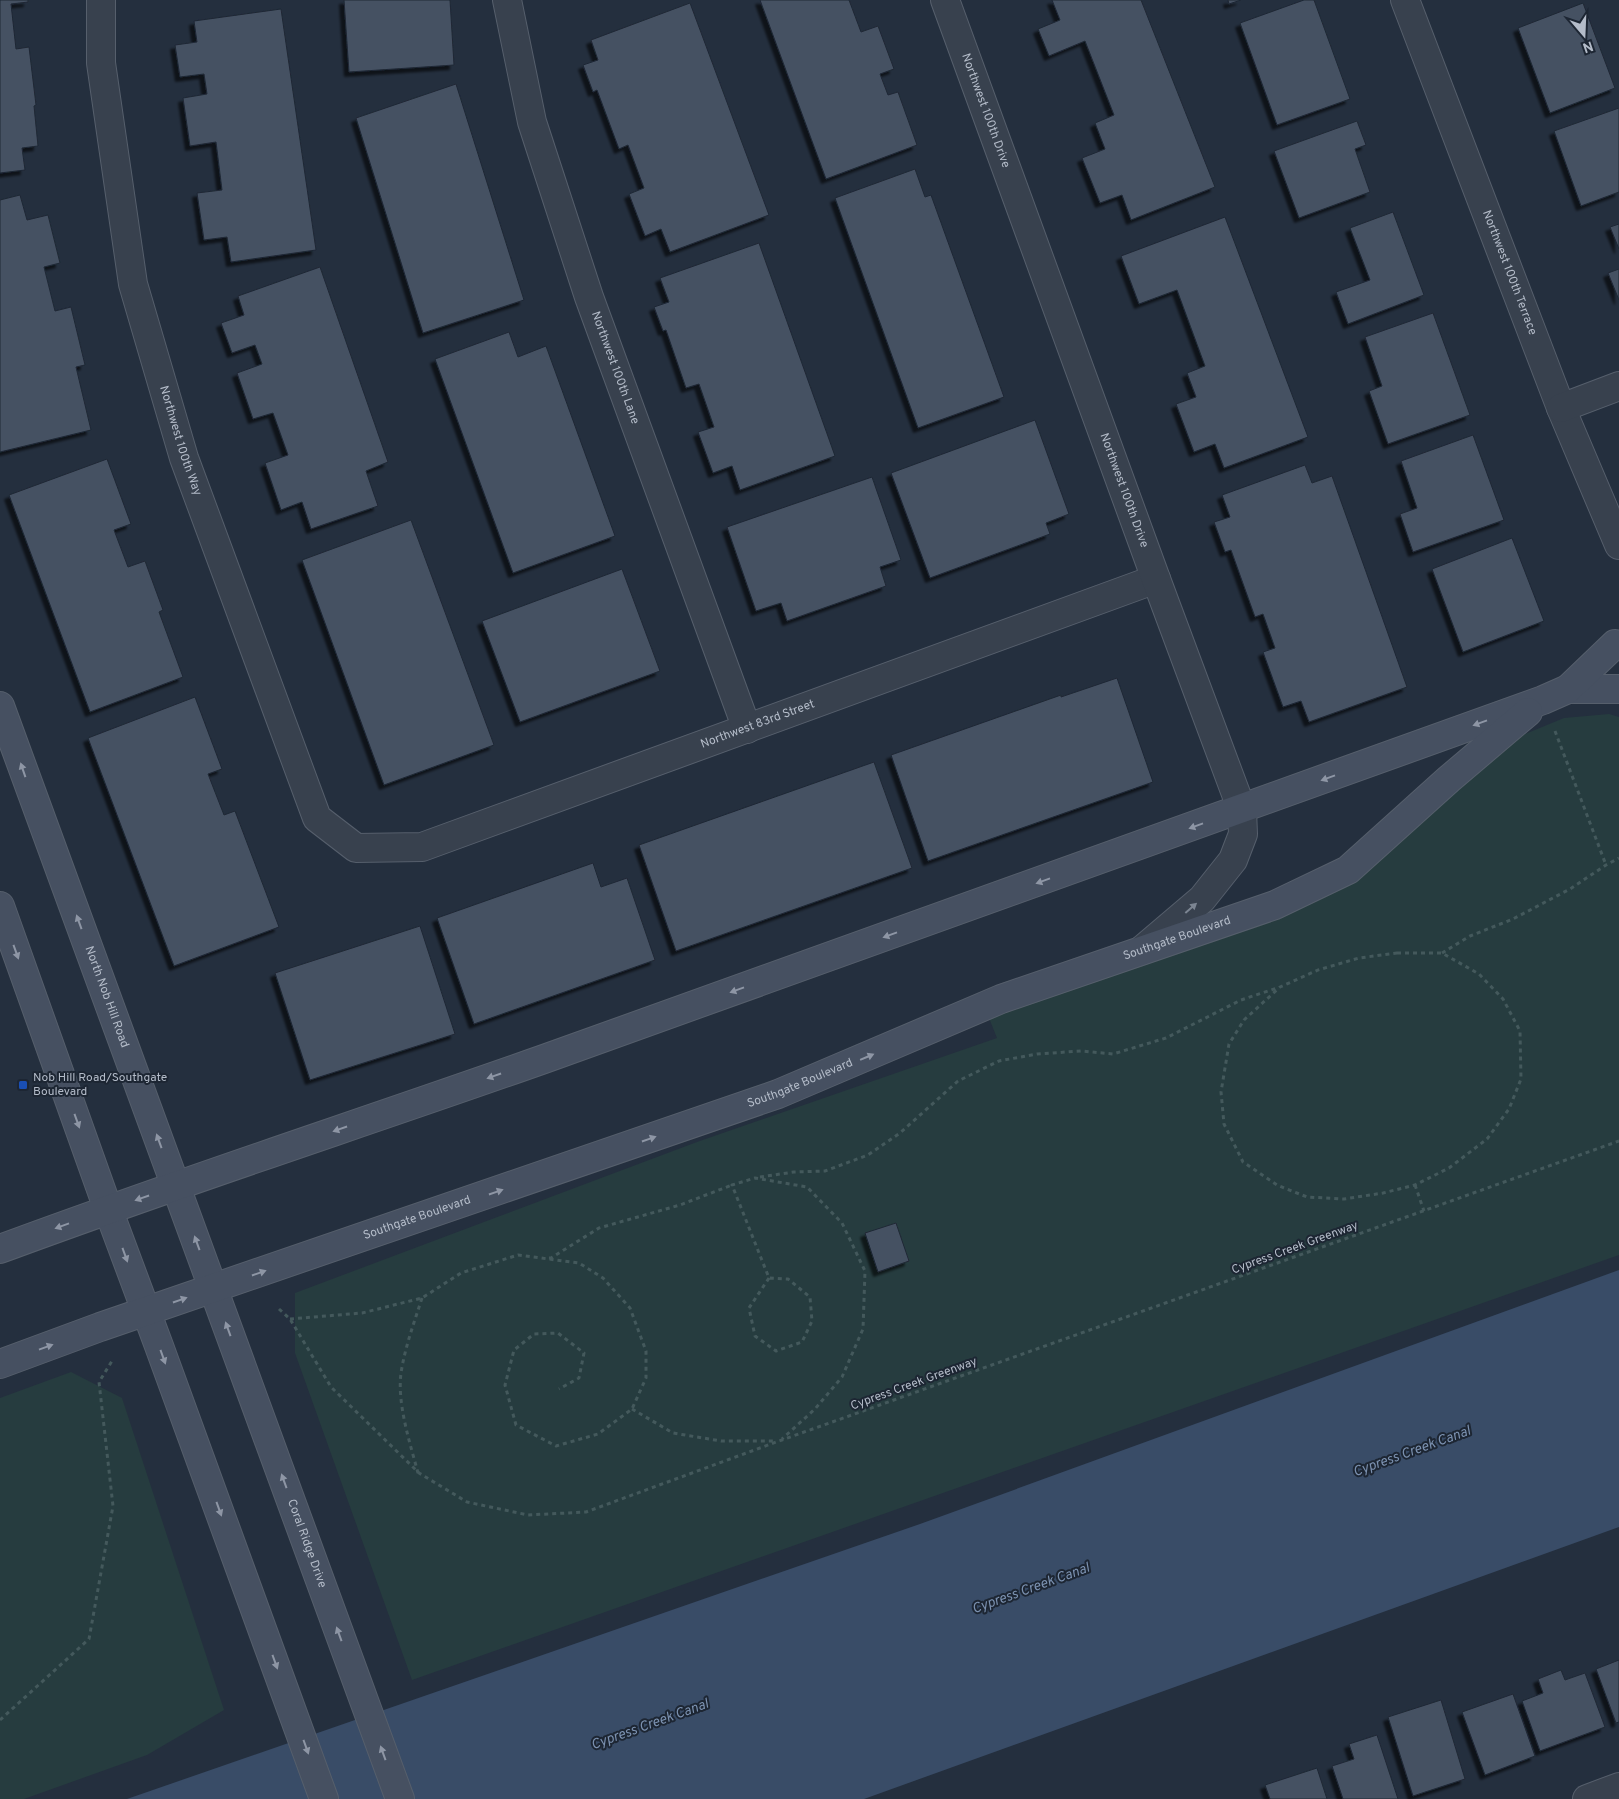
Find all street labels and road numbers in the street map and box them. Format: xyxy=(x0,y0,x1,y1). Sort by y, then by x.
street label: Northwest 100th Drive xyxy=(957,51,1014,170)
street label: Northwest 100th Terrace xyxy=(1478,208,1540,337)
street label: Northwest 100th Lane xyxy=(587,309,643,426)
street label: Northwest 100th Way xyxy=(155,384,205,498)
street label: Northwest 100th Drive xyxy=(1096,431,1152,550)
street label: Northwest 83rd Street xyxy=(698,696,817,753)
street label: Southgate Boulevard xyxy=(1121,913,1233,964)
street label: North Nob Hill Road xyxy=(81,944,132,1050)
street label: Southgate Boulevard xyxy=(745,1055,855,1112)
street label: Southgate Boulevard xyxy=(361,1192,473,1244)
street label: Cypress Creek Greenway xyxy=(1229,1218,1361,1278)
street label: Cypress Creek Greenway xyxy=(848,1354,980,1414)
street label: Coral Ridge Drive xyxy=(283,1497,330,1590)

